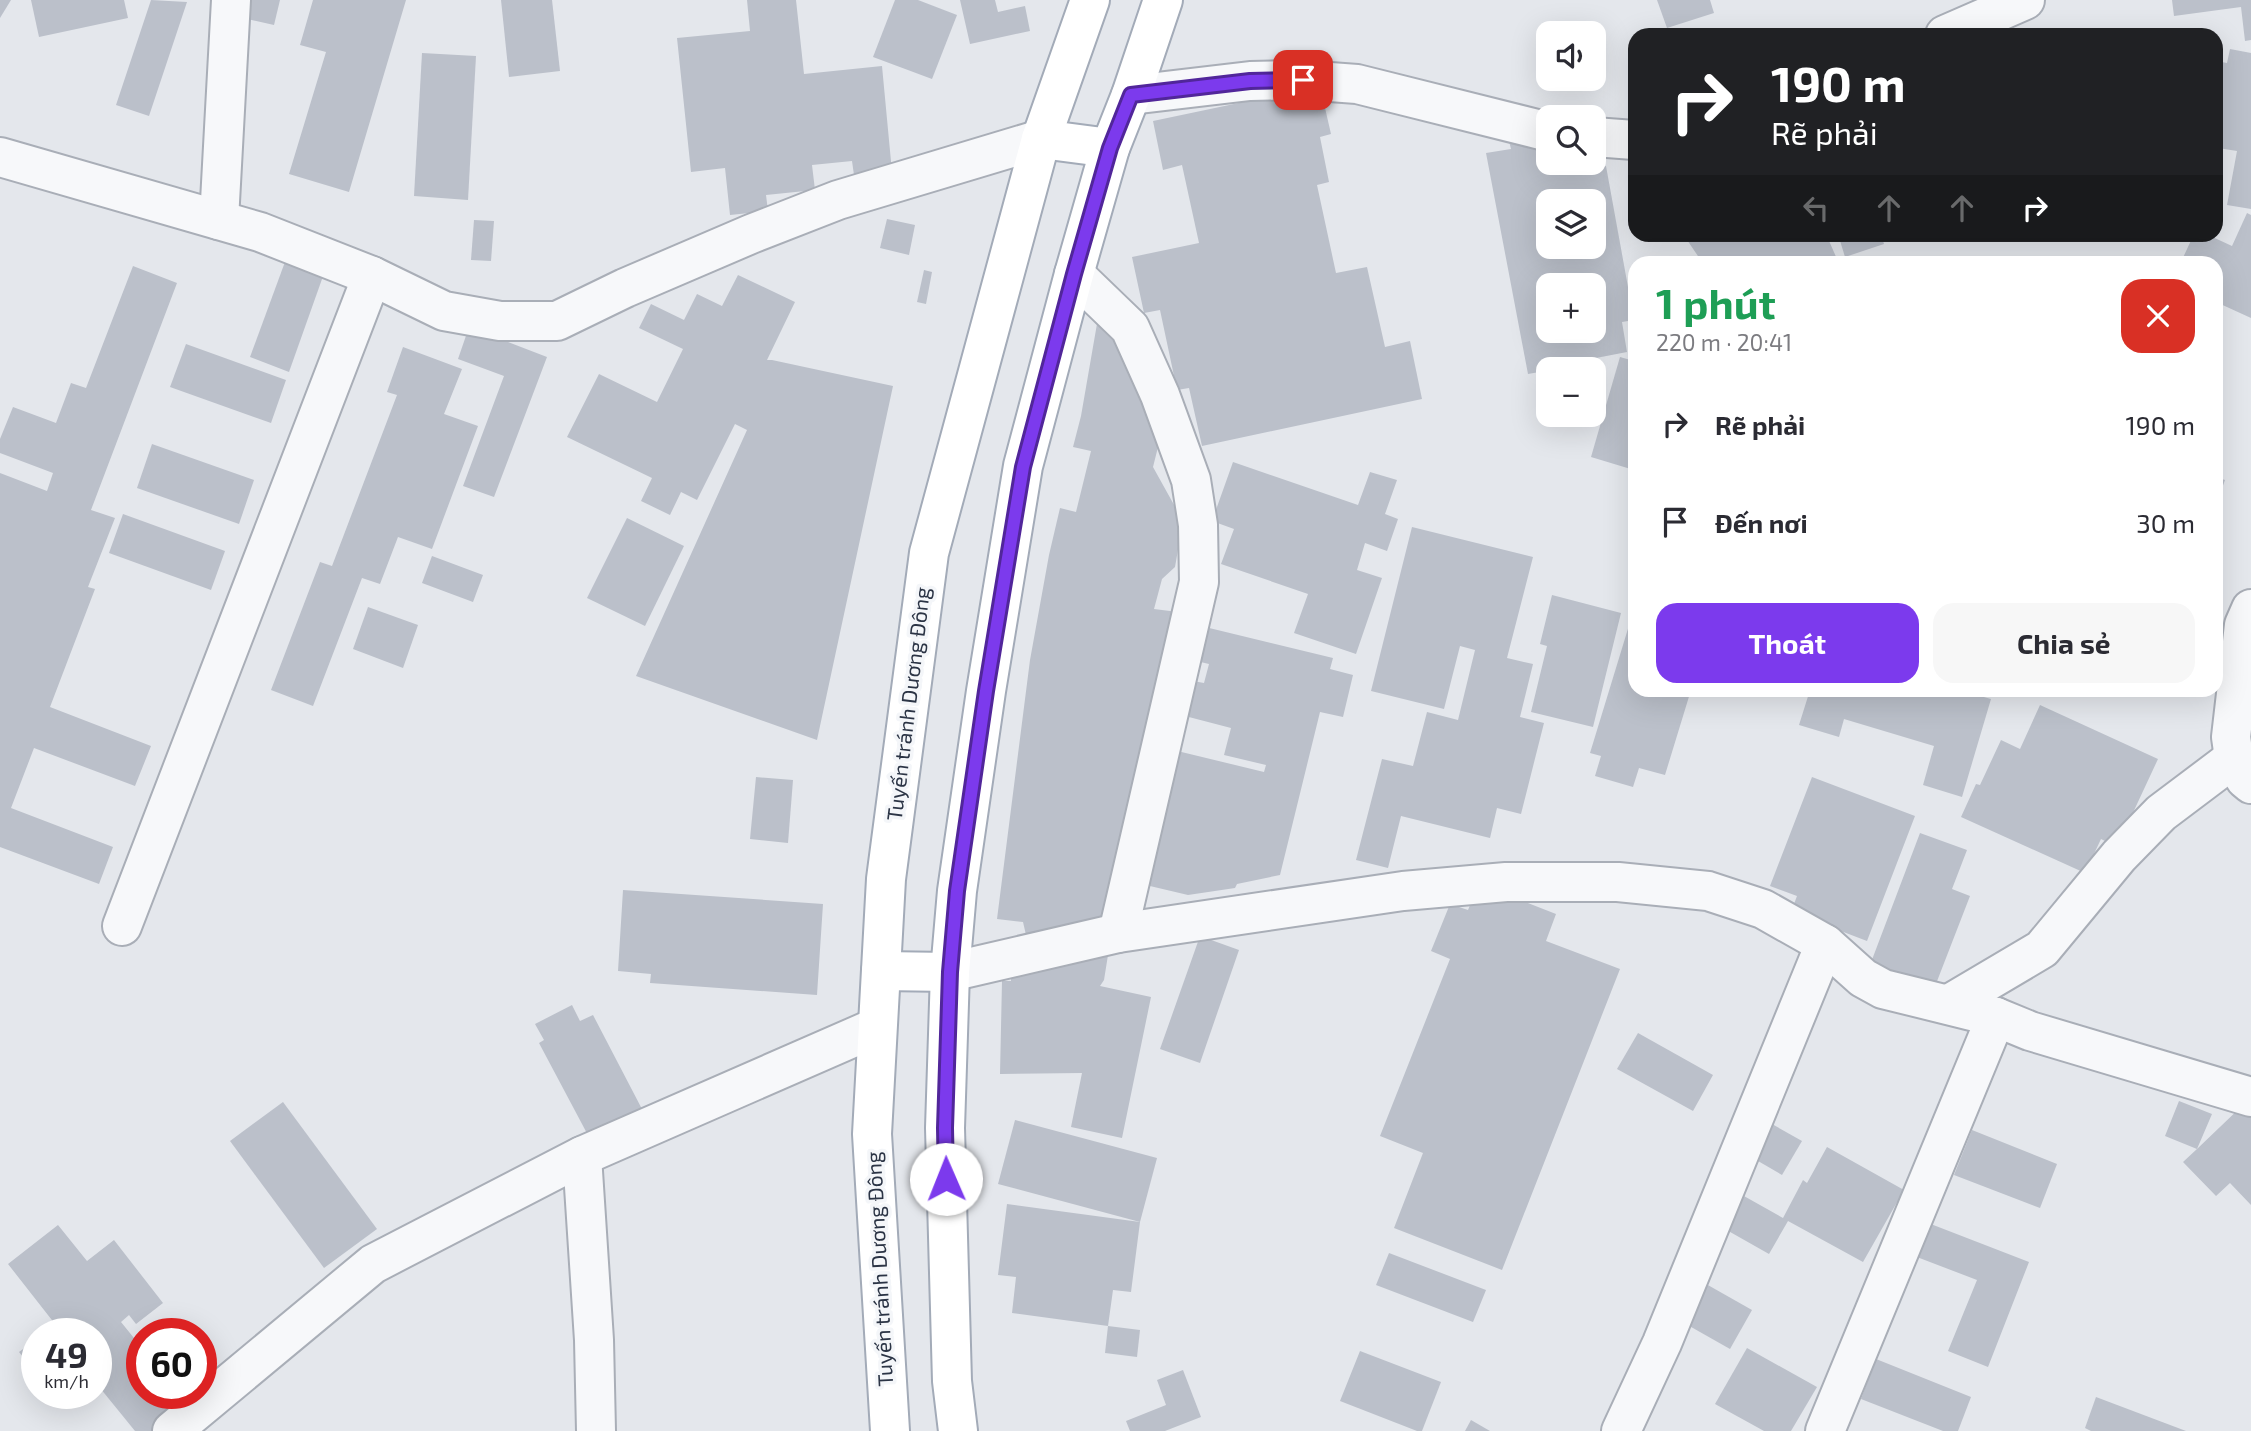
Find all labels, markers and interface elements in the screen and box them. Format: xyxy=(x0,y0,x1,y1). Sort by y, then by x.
map controls xyxy=(1536,21,1606,427)
button: sound xyxy=(1536,21,1606,91)
pin xyxy=(1273,50,1333,110)
text: 190 m xyxy=(1771,53,1906,112)
icon: right xyxy=(1656,56,1747,147)
icon: arrive xyxy=(1284,61,1322,99)
button: search xyxy=(1536,105,1606,175)
text: Rẽ phải xyxy=(1771,113,1878,151)
button: layers xyxy=(1536,189,1606,259)
icon: left xyxy=(1797,189,1835,227)
icon: ahead xyxy=(1870,189,1908,227)
icon: ahead xyxy=(1943,189,1981,227)
icon: right xyxy=(2016,189,2054,227)
button: + xyxy=(1536,273,1606,343)
text: 1 phút xyxy=(1656,277,1776,327)
button: close xyxy=(2121,279,2195,353)
text: 220 m · 20:41 xyxy=(1656,328,1792,356)
button: − xyxy=(1536,357,1606,427)
icon: right xyxy=(1656,405,1694,443)
text: Rẽ phải xyxy=(1715,409,1805,440)
text: 190 m xyxy=(2126,409,2195,440)
icon: arrive xyxy=(1656,503,1694,541)
text: Đến nơi xyxy=(1715,507,1808,538)
text: 30 m xyxy=(2136,507,2195,538)
street label: Tuyến tránh Dương Đông xyxy=(881,585,934,822)
button: Thoát xyxy=(1656,603,1919,683)
button: Chia sẻ xyxy=(1933,603,2195,683)
position arrow xyxy=(909,1142,983,1216)
street label: Tuyến tránh Dương Đông xyxy=(860,1151,897,1387)
speed limit sign: 60 xyxy=(126,1318,217,1409)
text: 49 xyxy=(45,1333,88,1375)
text: km/h xyxy=(44,1370,89,1392)

